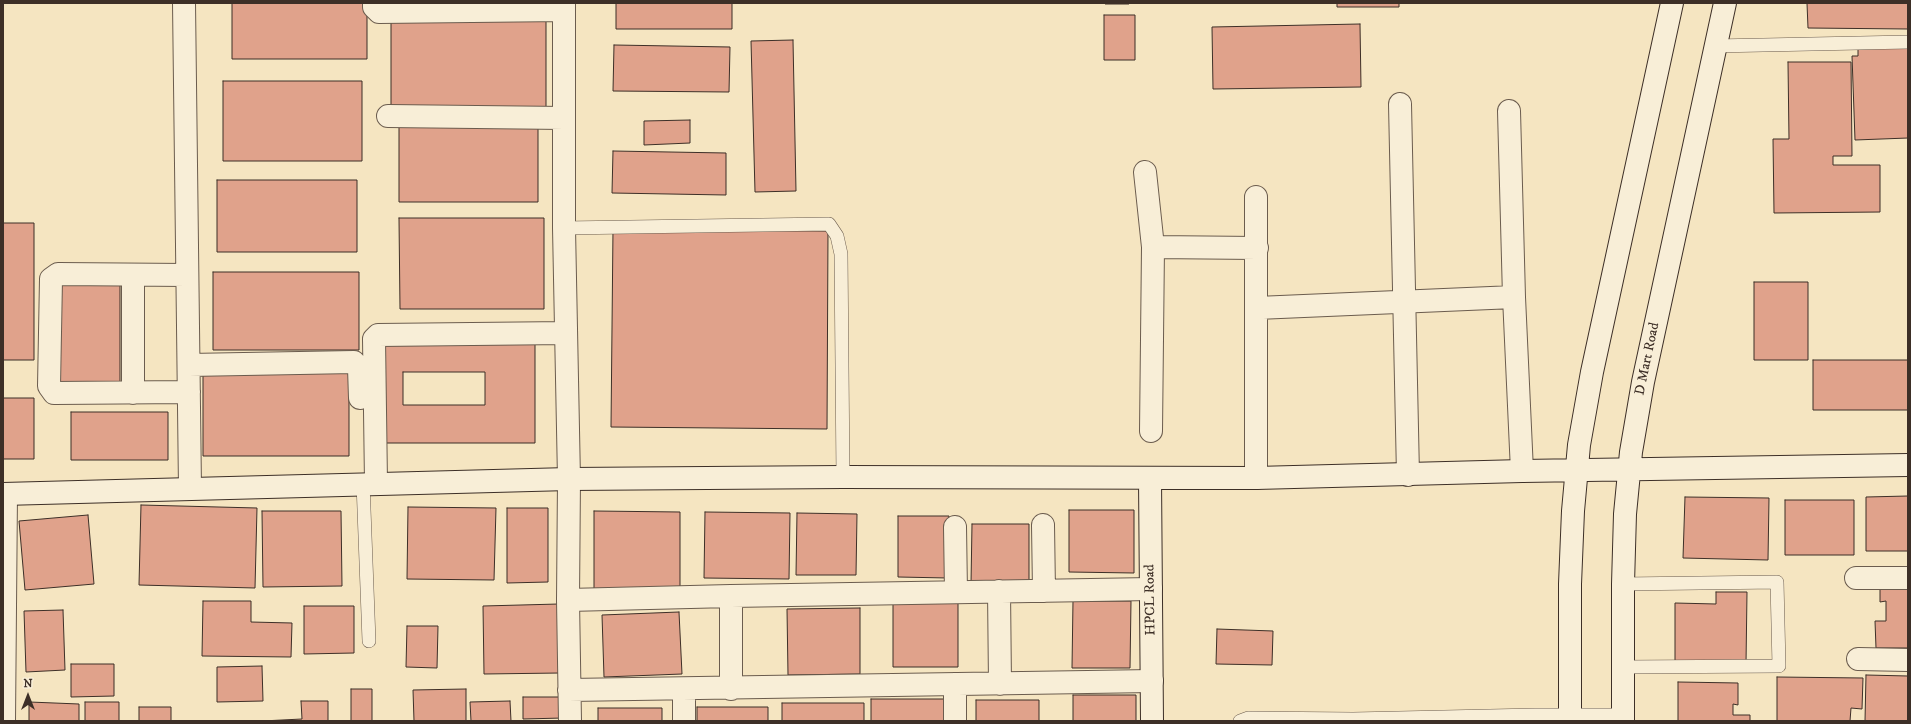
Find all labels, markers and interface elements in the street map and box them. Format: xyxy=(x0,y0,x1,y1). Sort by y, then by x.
street label: D Mart Road xyxy=(1632,321,1664,397)
street label: HPCL Road xyxy=(1142,564,1160,636)
north arrow xyxy=(8,676,48,716)
text: N xyxy=(23,677,33,691)

